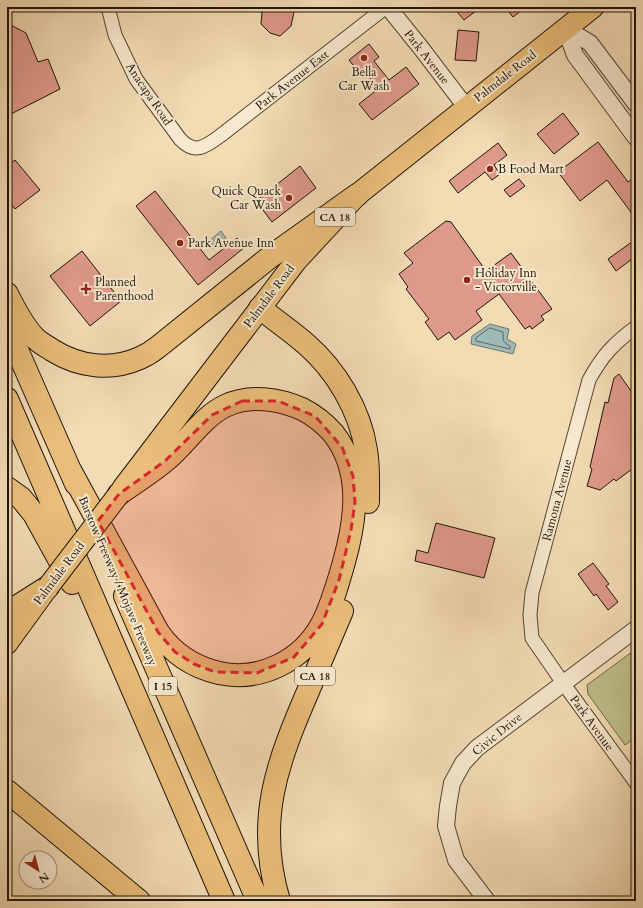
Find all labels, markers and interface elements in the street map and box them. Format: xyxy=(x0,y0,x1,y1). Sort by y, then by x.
street label: Park Avenue xyxy=(401,26,453,88)
street label: Park Avenue East xyxy=(252,46,332,114)
street label: Palmdale Road xyxy=(470,46,540,105)
marker: Bella Car Wash xyxy=(359,53,369,63)
street label: Anacapa Road xyxy=(122,60,176,129)
place label: Bella Car Wash xyxy=(339,64,390,94)
place label: B Food Mart xyxy=(498,161,564,177)
marker: B Food Mart xyxy=(485,164,495,174)
place label: Quick Quack Car Wash xyxy=(212,183,282,213)
marker: Quick Quack Car Wash xyxy=(284,193,294,203)
road number: CA 18 xyxy=(315,208,355,226)
place label: Park Avenue Inn xyxy=(188,235,274,251)
marker: Park Avenue Inn xyxy=(175,238,185,248)
street label: Palmdale Road xyxy=(240,261,298,331)
place label: Holiday Inn - Victorville xyxy=(475,265,537,295)
place label: Planned Parenthood xyxy=(95,274,154,304)
marker: Holiday Inn - Victorville xyxy=(462,275,472,285)
marker: Planned Parenthood xyxy=(80,283,92,295)
street label: Ramona Avenue xyxy=(538,457,576,543)
street label: Barstow Freeway / Mojave Freeway xyxy=(75,494,161,669)
street label: Palmdale Road xyxy=(30,538,88,608)
road number: CA 18 xyxy=(295,667,335,685)
road number: I 15 xyxy=(149,677,177,695)
street label: Park Avenue xyxy=(566,692,618,754)
street label: Civic Drive xyxy=(469,709,525,759)
north arrow xyxy=(18,850,58,890)
text: N xyxy=(35,869,52,887)

